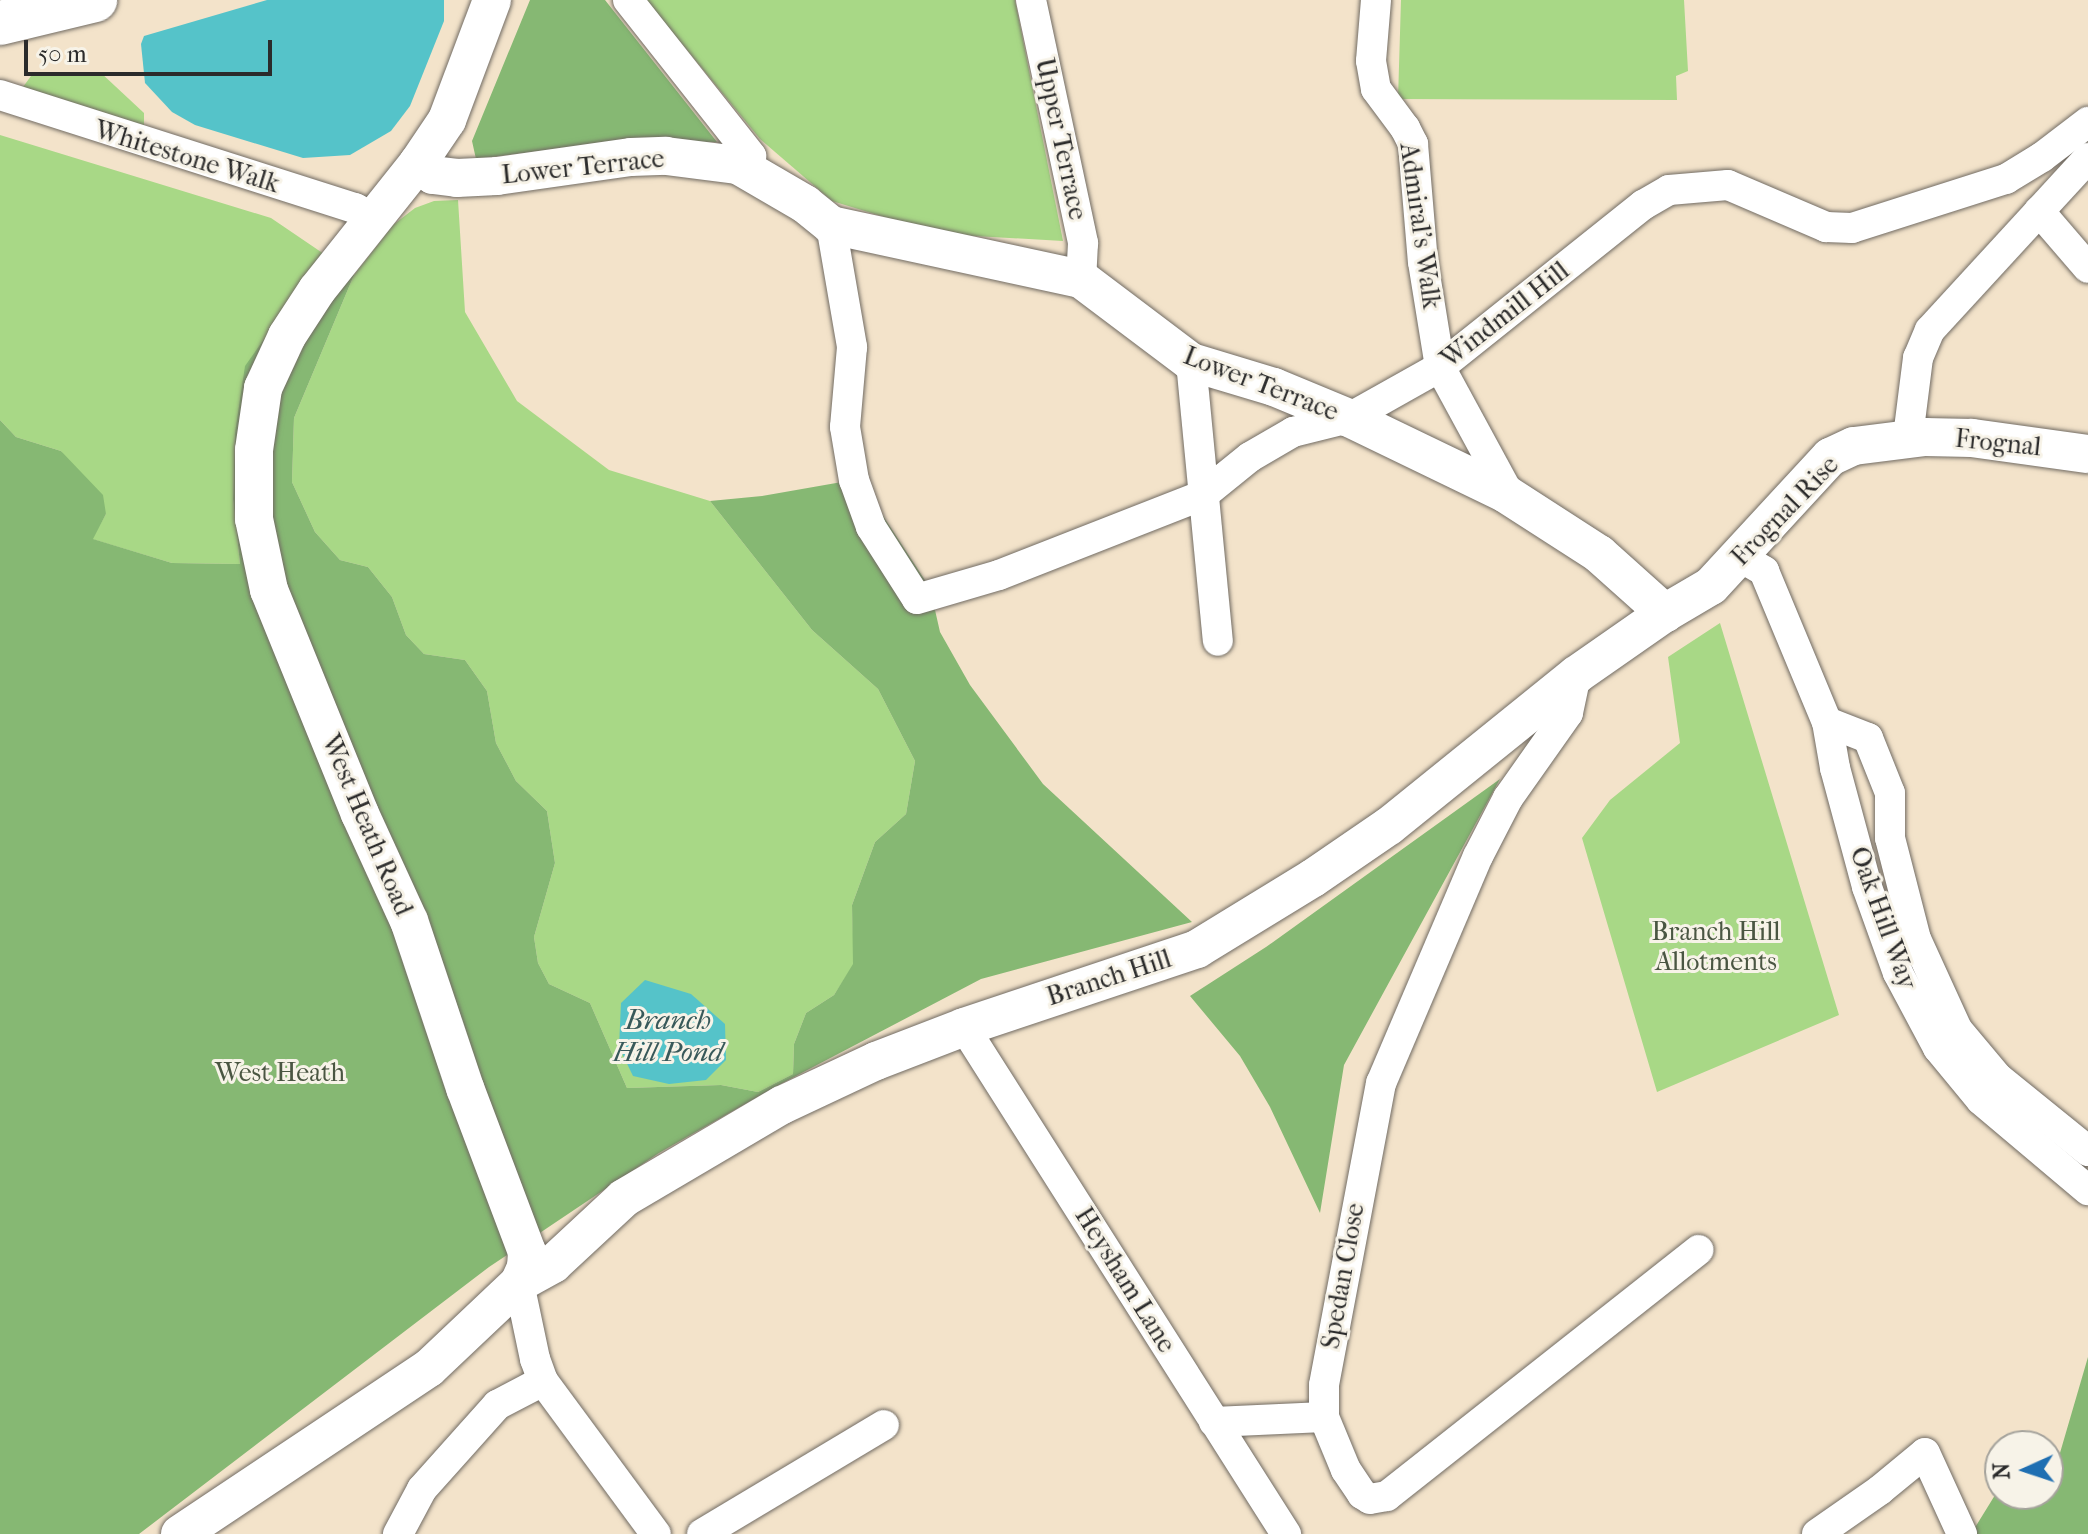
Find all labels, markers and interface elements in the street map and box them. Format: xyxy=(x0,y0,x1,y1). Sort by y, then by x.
scale bar xyxy=(28,24,276,74)
text: 50 m xyxy=(38,40,87,68)
street label: Upper Terrace xyxy=(1029,55,1093,223)
street label: Whitestone Walk xyxy=(91,114,283,200)
street label: Admiral's Walk xyxy=(1393,141,1447,311)
street label: Lower Terrace xyxy=(500,143,666,191)
street label: Windmill Hill xyxy=(1435,255,1575,375)
street label: Lower Terrace xyxy=(1179,340,1343,428)
street label: Frognal xyxy=(1953,423,2043,463)
street label: Frognal Rise xyxy=(1725,449,1845,573)
street label: West Heath Road xyxy=(315,730,419,920)
street label: Oak Hill Way xyxy=(1843,843,1923,993)
park label: Branch Hill Allotments xyxy=(1651,916,1781,978)
street label: Branch Hill xyxy=(1043,943,1175,1013)
water label: Branch Hill Pond xyxy=(613,1003,723,1069)
park label: West Heath xyxy=(215,1057,345,1089)
street label: Spedan Close xyxy=(1315,1201,1371,1351)
street label: Heysham Lane xyxy=(1068,1202,1182,1358)
north arrow xyxy=(1984,1430,2064,1510)
text: N xyxy=(1989,1462,2015,1480)

